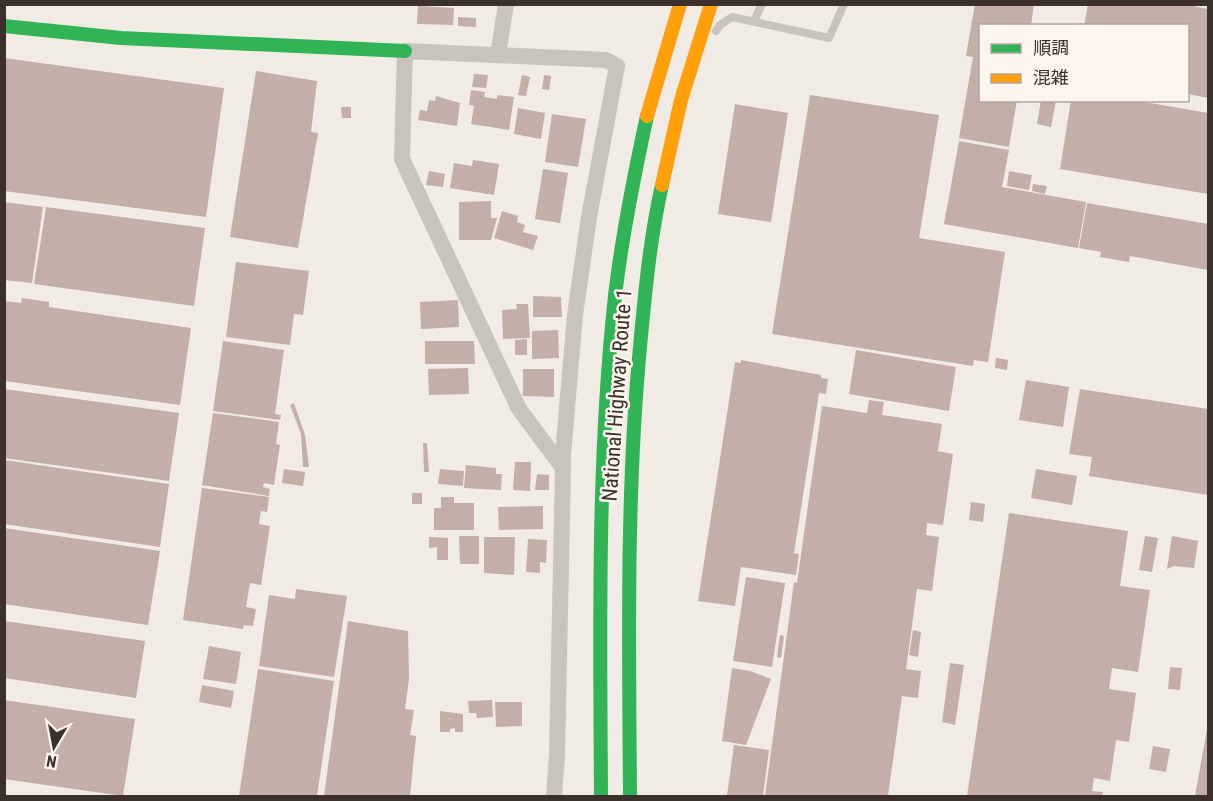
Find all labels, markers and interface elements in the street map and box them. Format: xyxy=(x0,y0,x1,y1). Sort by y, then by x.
legend xyxy=(979,24,1189,102)
text: 順調 xyxy=(1033,37,1069,58)
text: 混雑 xyxy=(1033,67,1069,88)
street label: National Highway Route 1 xyxy=(598,288,636,502)
north arrow xyxy=(24,717,84,777)
text: N xyxy=(45,751,58,771)

